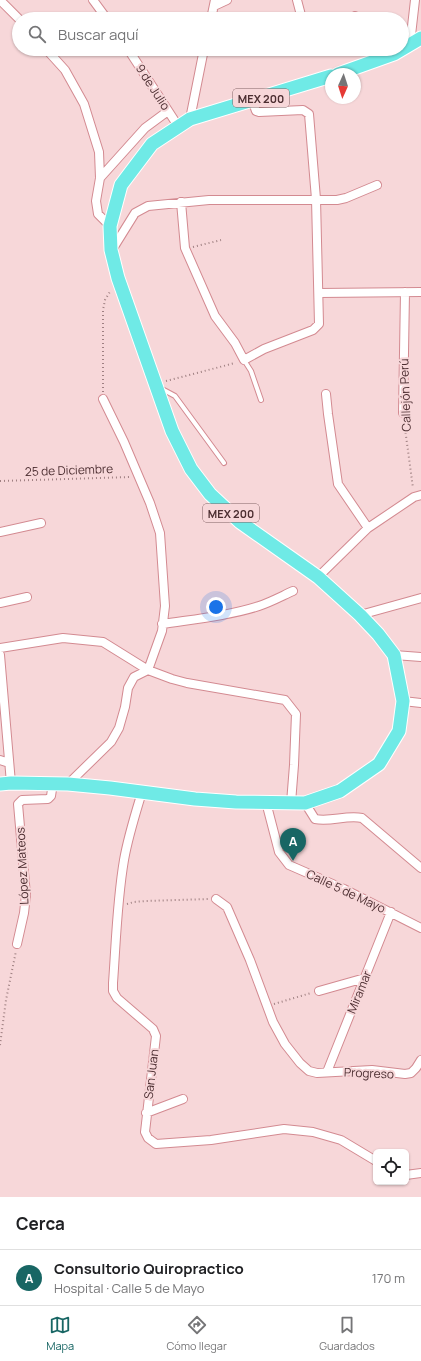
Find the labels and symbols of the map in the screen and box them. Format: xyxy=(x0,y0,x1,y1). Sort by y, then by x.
street label: 9 de Julio xyxy=(132,61,174,113)
north arrow xyxy=(325,68,361,104)
road number: MEX 200 xyxy=(233,89,289,107)
street label: Callejón Perú xyxy=(395,358,415,432)
street label: 25 de Diciembre xyxy=(25,460,113,480)
road number: MEX 200 xyxy=(203,504,259,522)
your location xyxy=(206,597,226,617)
street label: López Mateos xyxy=(11,827,33,905)
pin: A xyxy=(280,828,306,861)
street label: Calle 5 de Mayo xyxy=(304,865,388,917)
street label: Miramar xyxy=(343,967,376,1016)
street label: San Juan xyxy=(140,1048,162,1100)
street label: Progreso xyxy=(344,1064,394,1082)

